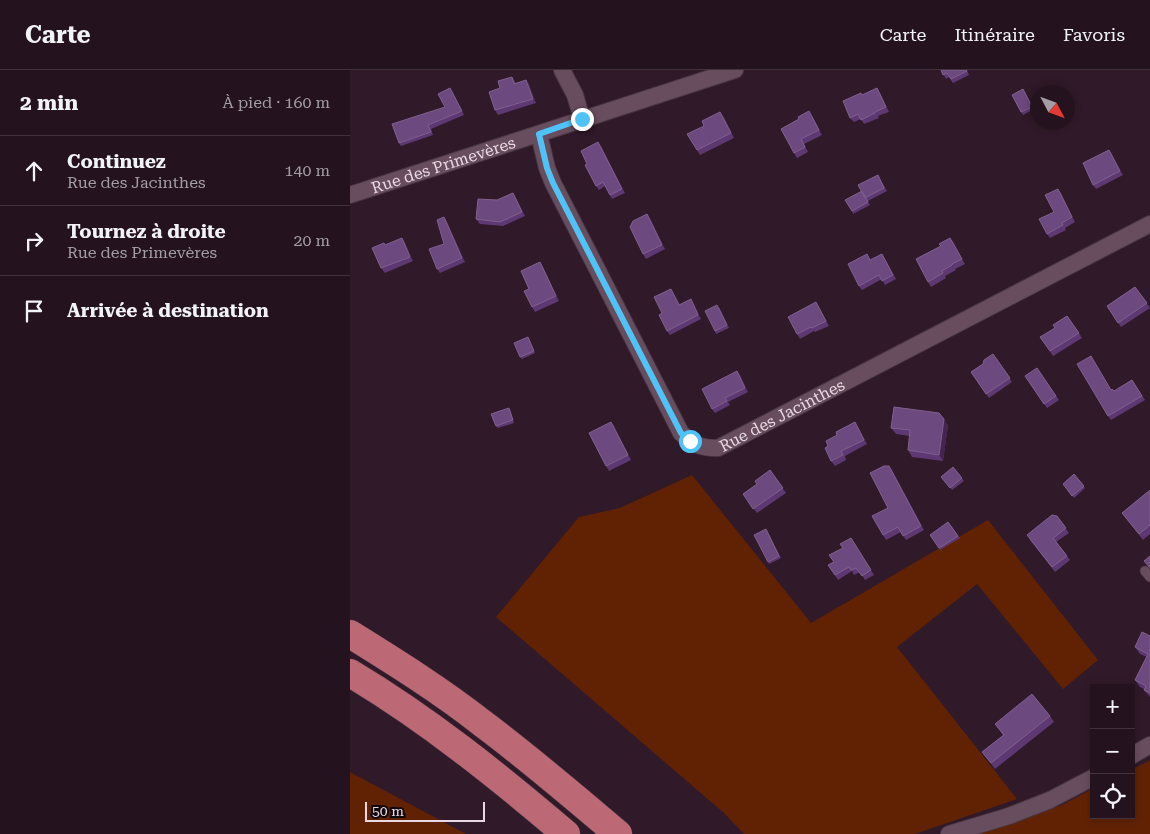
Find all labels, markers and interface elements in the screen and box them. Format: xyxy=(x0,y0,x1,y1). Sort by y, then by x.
text: Carte xyxy=(25,21,91,49)
text: Carte xyxy=(880,24,926,45)
text: Itinéraire xyxy=(954,24,1035,45)
text: Favoris xyxy=(1063,24,1125,45)
north arrow xyxy=(1030,85,1075,130)
text: 2 min xyxy=(20,91,78,115)
text: À pied · 160 m xyxy=(222,93,330,112)
route end xyxy=(571,108,594,131)
street label: Rue des Primevères xyxy=(369,132,518,197)
text: Continuez xyxy=(67,150,166,173)
icon: ahead xyxy=(20,157,48,185)
text: 140 m xyxy=(284,161,330,180)
text: Rue des Jacinthes xyxy=(67,173,206,192)
text: Tournez à droite xyxy=(67,220,226,243)
icon: right xyxy=(20,227,48,255)
text: 20 m xyxy=(293,231,330,250)
text: Rue des Primevères xyxy=(67,243,217,262)
icon: arrive xyxy=(20,297,48,325)
text: Arrivée à destination xyxy=(67,299,269,322)
street label: Rue des Jacinthes xyxy=(716,374,848,455)
route start xyxy=(679,430,702,453)
map controls xyxy=(1090,684,1135,819)
button: + xyxy=(1090,684,1135,729)
button: − xyxy=(1090,729,1135,774)
button: locate xyxy=(1090,774,1135,819)
scale bar xyxy=(365,799,485,822)
text: 50 m xyxy=(372,803,404,819)

